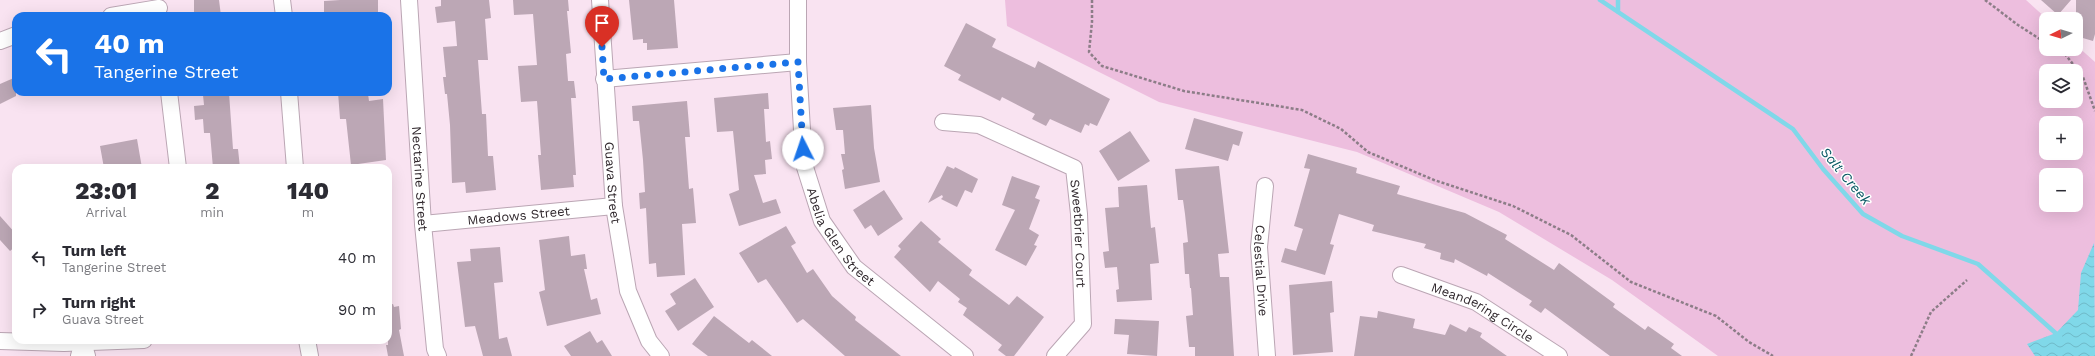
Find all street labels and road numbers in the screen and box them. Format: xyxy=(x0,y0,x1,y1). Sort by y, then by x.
street label: Nectarine Street xyxy=(409,126,431,232)
street label: Guava Street xyxy=(602,141,624,225)
street label: Sweetbrier Court xyxy=(1068,179,1089,288)
street label: Abelia Glen Street xyxy=(804,185,879,289)
street label: Meadows Street xyxy=(467,203,571,227)
street label: Celestial Drive xyxy=(1251,224,1272,317)
street label: Meandering Circle xyxy=(1429,279,1537,345)

